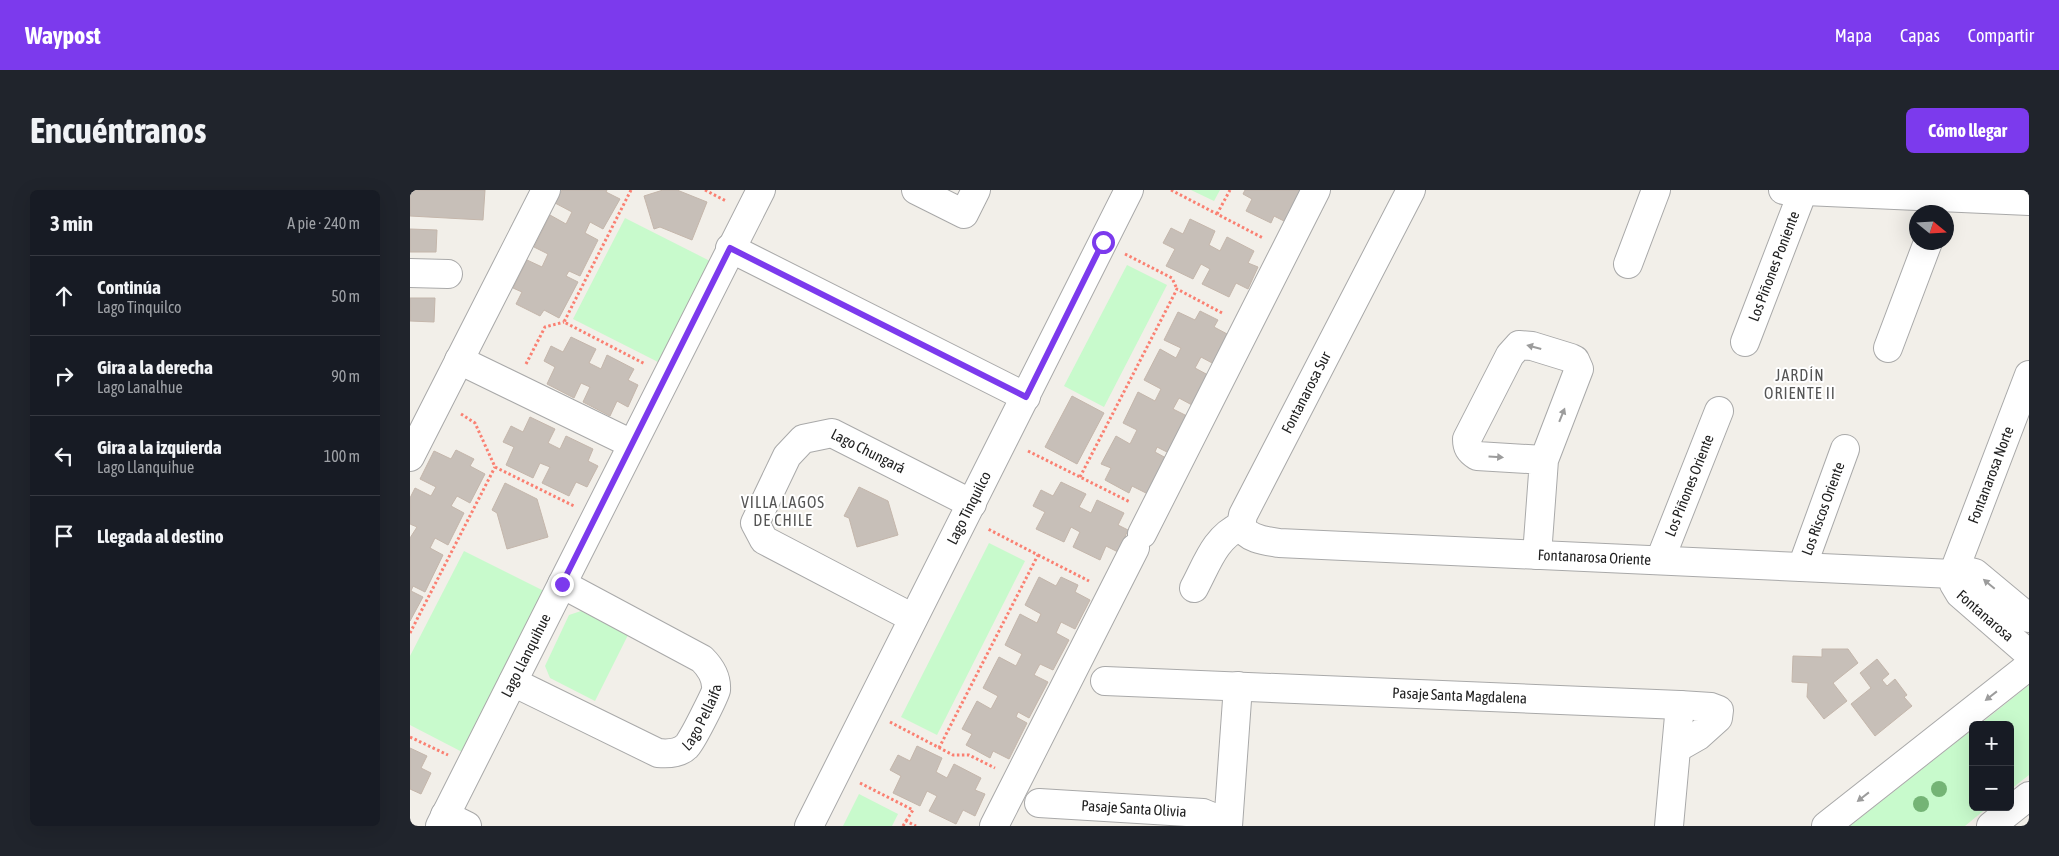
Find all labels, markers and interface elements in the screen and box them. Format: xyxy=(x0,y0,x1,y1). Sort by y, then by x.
text: Waypost xyxy=(25,22,101,49)
text: Mapa xyxy=(1835,25,1872,46)
text: Capas xyxy=(1900,25,1940,46)
text: Compartir xyxy=(1968,25,2034,46)
button: Cómo llegar xyxy=(1906,108,2029,153)
text: Encuéntranos xyxy=(30,110,206,150)
north arrow xyxy=(1909,205,1954,250)
street label: Los Piñones Poniente xyxy=(1745,209,1802,324)
text: 3 min xyxy=(50,211,93,235)
text: A pie · 240 m xyxy=(287,214,360,232)
route start xyxy=(1092,231,1115,254)
text: Continúa xyxy=(97,276,161,298)
icon: ahead xyxy=(50,282,78,310)
text: 50 m xyxy=(331,287,360,305)
text: Lago Tinquilco xyxy=(97,298,182,316)
one-way arrow xyxy=(1526,342,1541,350)
street label: Fontanarosa Sur xyxy=(1278,348,1334,436)
text: Gira a la derecha xyxy=(97,356,213,378)
icon: right xyxy=(50,362,78,390)
district label: JARDÍN ORIENTE II xyxy=(1764,366,1836,402)
text: 90 m xyxy=(331,367,360,385)
text: Lago Lanalhue xyxy=(97,378,183,396)
one-way arrow xyxy=(1558,407,1566,422)
street label: Fontanarosa Norte xyxy=(1964,424,2017,526)
street label: Lago Chungará xyxy=(828,425,908,477)
street label: Los Piñones Oriente xyxy=(1661,432,1717,539)
text: Gira a la izquierda xyxy=(97,436,222,458)
icon: left xyxy=(50,442,78,470)
text: 100 m xyxy=(324,447,360,465)
one-way arrow xyxy=(1488,454,1504,462)
text: Lago Llanquihue xyxy=(97,458,194,476)
street label: Los Riscos Oriente xyxy=(1798,459,1848,558)
street label: Lago Tinquilco xyxy=(943,468,994,547)
district label: VILLA LAGOS DE CHILE xyxy=(741,493,825,529)
icon: arrive xyxy=(50,522,78,550)
text: Llegada al destino xyxy=(97,525,224,547)
street label: Fontanarosa Oriente xyxy=(1537,546,1652,568)
route end xyxy=(551,573,574,596)
one-way arrow xyxy=(1983,579,1995,590)
street label: Fontanarosa xyxy=(1954,586,2017,645)
street label: Lago Llanquihue xyxy=(497,611,554,700)
street label: Lago Pellaifa xyxy=(678,684,724,754)
street label: Pasaje Santa Magdalena xyxy=(1392,684,1527,707)
one-way arrow xyxy=(1985,691,1998,702)
map controls xyxy=(1969,721,2014,811)
button: + xyxy=(1969,721,2014,766)
button: − xyxy=(1969,766,2014,811)
one-way arrow xyxy=(1857,791,1870,802)
street label: Pasaje Santa Olivia xyxy=(1081,797,1187,820)

